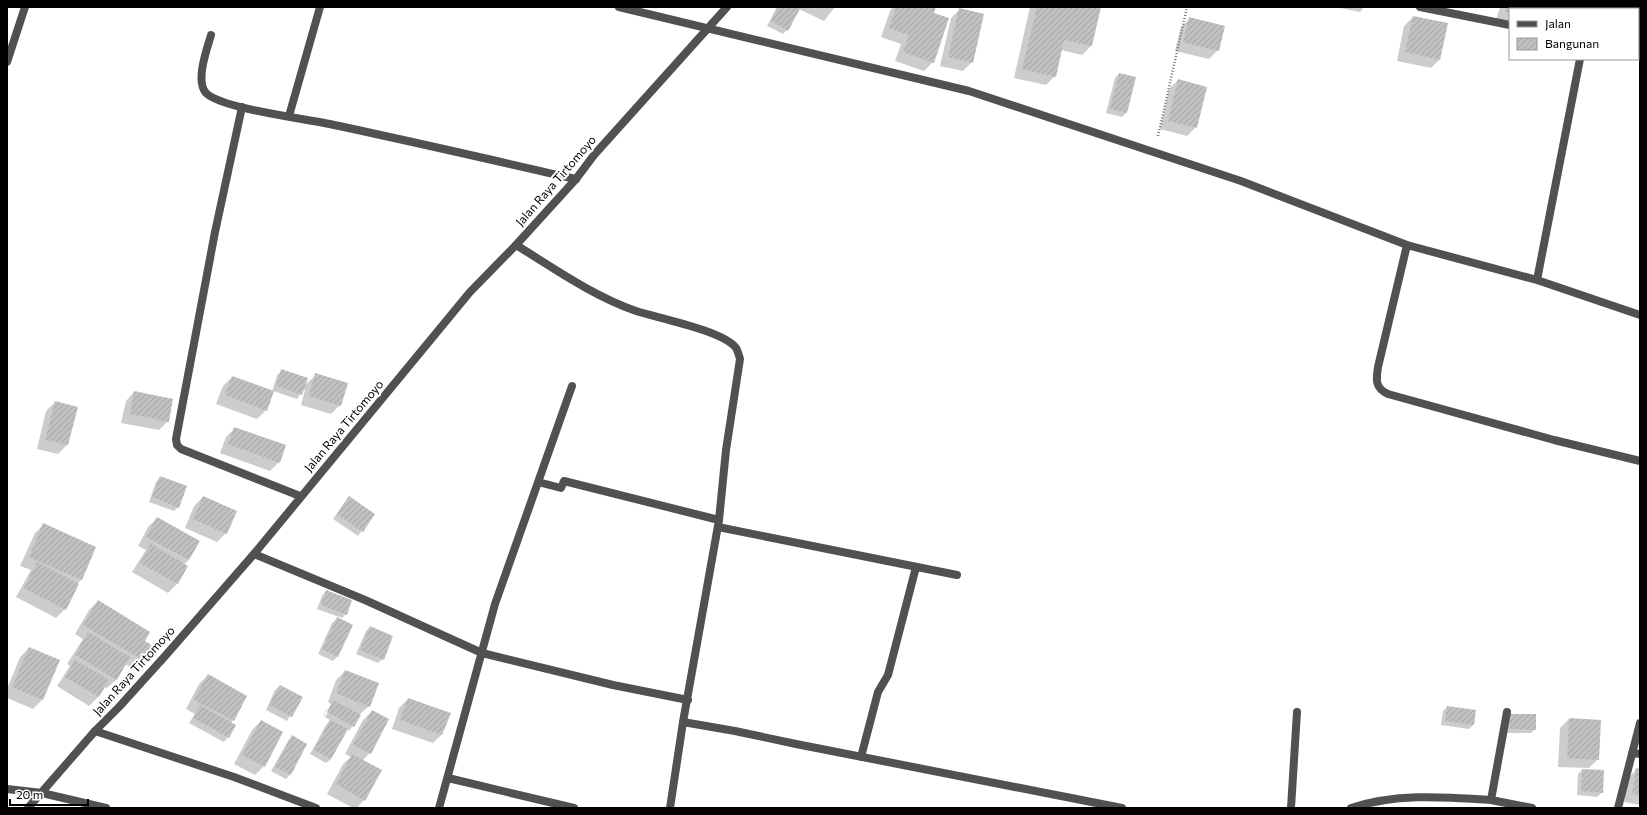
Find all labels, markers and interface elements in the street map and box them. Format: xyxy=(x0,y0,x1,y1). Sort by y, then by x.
legend xyxy=(1509,8,1639,60)
text: Jalan xyxy=(1545,16,1571,31)
text: Bangunan xyxy=(1545,36,1599,50)
street label: Jalan Raya Tirtomoyo xyxy=(512,132,599,229)
street label: Jalan Raya Tirtomoyo xyxy=(301,377,386,475)
street label: Jalan Raya Tirtomoyo xyxy=(89,623,178,719)
scale bar xyxy=(10,781,88,807)
text: 20 m xyxy=(16,787,43,801)

